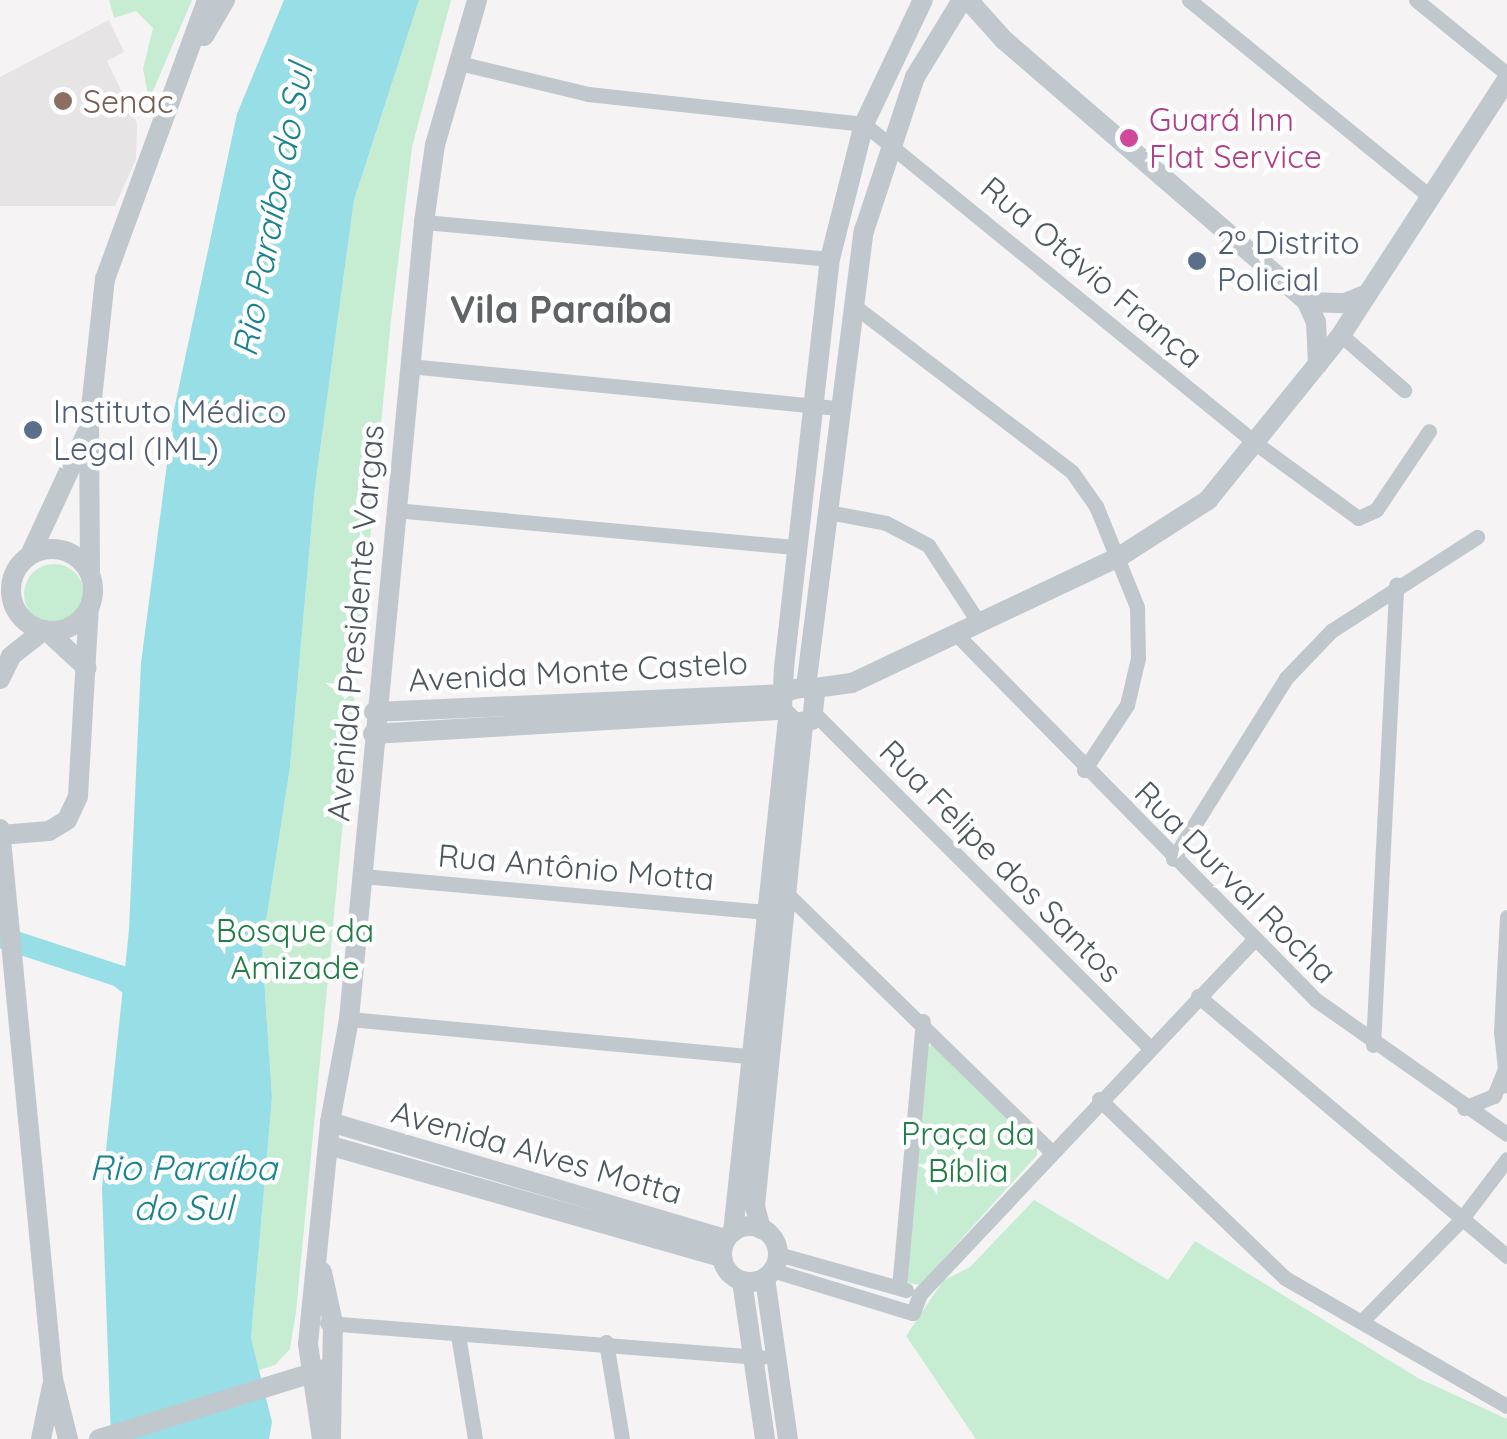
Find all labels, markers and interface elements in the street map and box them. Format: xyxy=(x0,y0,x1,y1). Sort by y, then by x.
water label: Rio Paraíba do Sul xyxy=(223,60,321,360)
place label: Senac xyxy=(83,82,174,120)
marker: Senac xyxy=(52,90,74,112)
place label: Guará Inn Flat Service xyxy=(1149,101,1322,176)
marker: Guará Inn Flat Service xyxy=(1118,127,1140,149)
street label: Rua Otávio França xyxy=(973,168,1211,376)
place label: 2º Distrito Policial xyxy=(1217,224,1360,299)
marker: 2º Distrito Policial xyxy=(1186,250,1208,272)
district label: Vila Paraíba xyxy=(450,287,672,333)
place label: Instituto Médico Legal (IML) xyxy=(53,393,287,468)
marker: Instituto Médico Legal (IML) xyxy=(22,419,44,441)
street label: Avenida Presidente Vargas xyxy=(319,423,391,823)
street label: Avenida Monte Castelo xyxy=(407,643,749,699)
street label: Rua Felipe dos Santos xyxy=(872,732,1130,990)
street label: Rua Durval Rocha xyxy=(1127,773,1345,991)
street label: Rua Antônio Motta xyxy=(436,836,716,898)
park label: Bosque da Amizade xyxy=(216,912,374,987)
street label: Avenida Alves Motta xyxy=(387,1092,687,1212)
park label: Praça da Bíblia xyxy=(901,1115,1035,1190)
water label: Rio Paraíba do Sul xyxy=(89,1146,277,1228)

